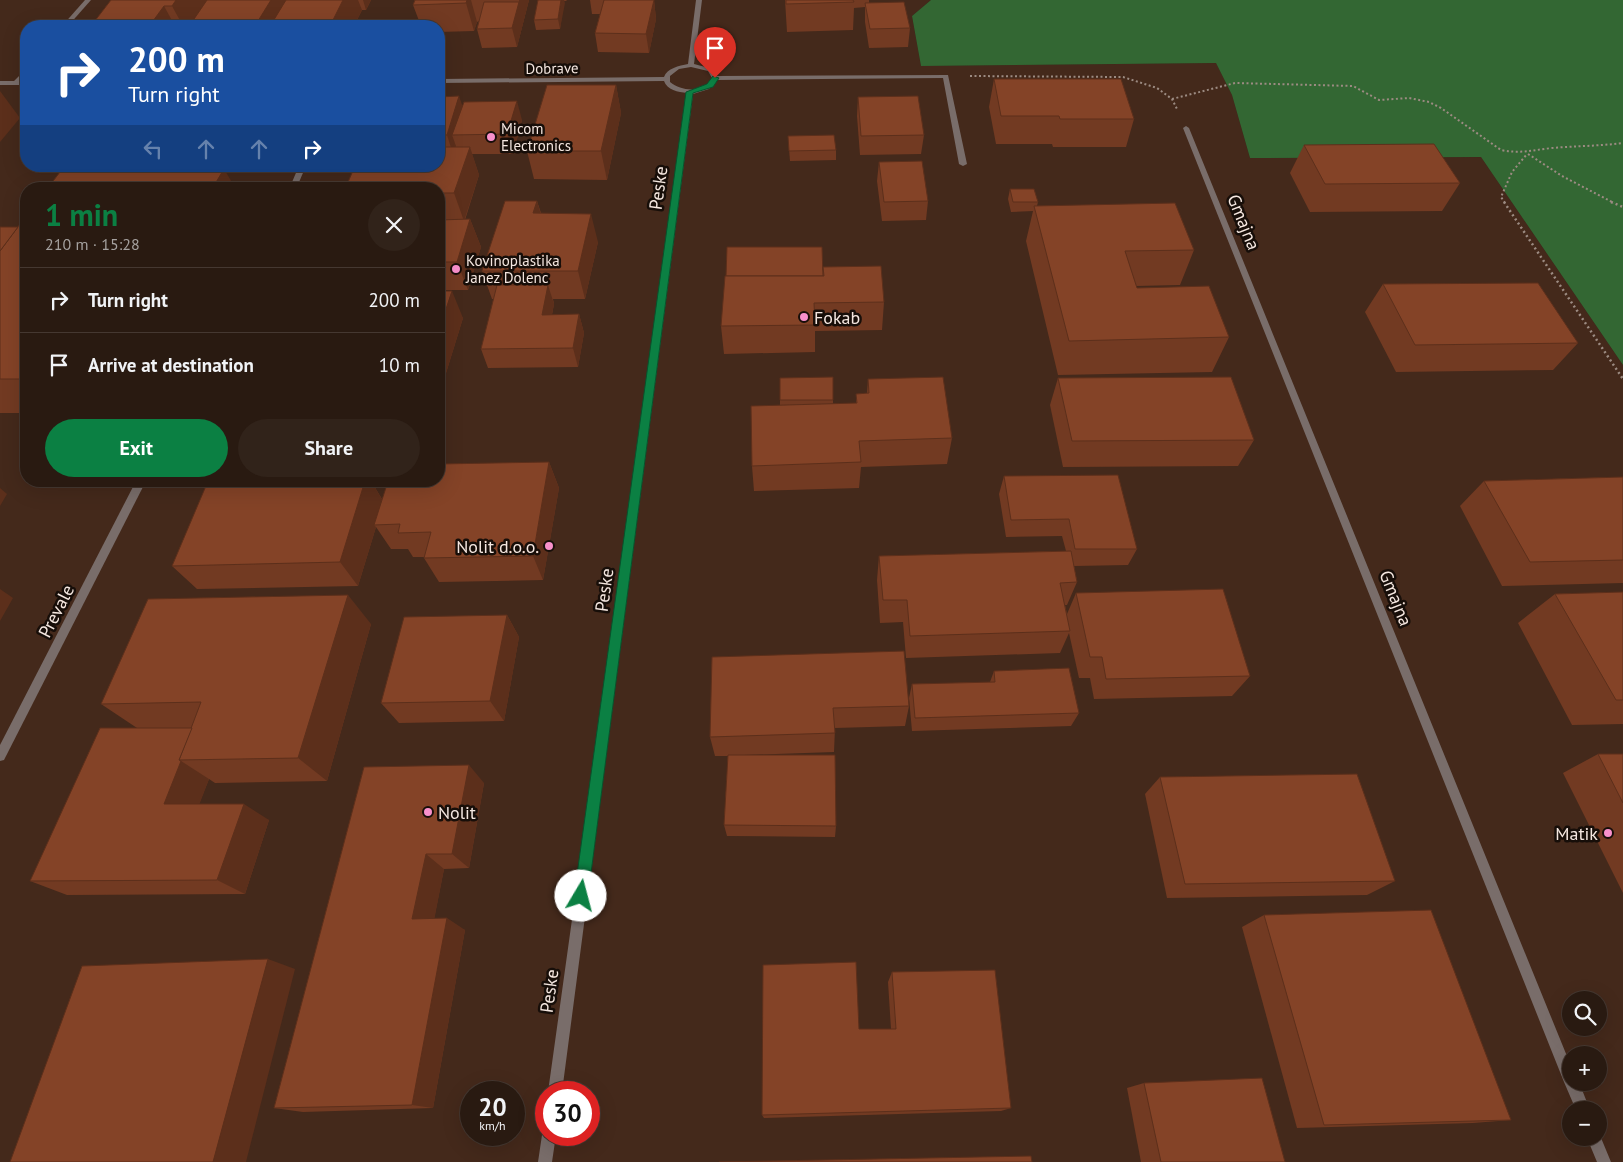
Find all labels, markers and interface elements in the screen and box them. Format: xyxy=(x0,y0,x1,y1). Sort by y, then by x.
pin xyxy=(694,27,736,78)
icon: arrive xyxy=(701,34,729,62)
text: 200 m xyxy=(128,36,225,82)
icon: right xyxy=(45,40,110,105)
street label: Dobrave xyxy=(525,58,579,78)
text: Turn right xyxy=(128,80,220,108)
place label: Micom Electronics xyxy=(501,119,571,155)
marker: Micom Electronics xyxy=(485,131,497,143)
icon: left xyxy=(139,135,167,163)
icon: ahead xyxy=(192,135,220,163)
icon: ahead xyxy=(245,135,273,163)
icon: right xyxy=(298,135,326,163)
street label: Peske xyxy=(644,165,672,211)
street label: Gmajna xyxy=(1222,191,1266,253)
text: 1 min xyxy=(45,195,118,234)
button: close xyxy=(368,199,420,251)
text: 210 m · 15:28 xyxy=(45,234,140,254)
place label: Kovinoplastika Janez Dolenc xyxy=(465,251,560,287)
marker: Kovinoplastika Janez Dolenc xyxy=(450,263,462,275)
icon: right xyxy=(45,286,73,314)
text: Turn right xyxy=(88,288,168,312)
text: 200 m xyxy=(368,288,420,312)
place label: Fokab xyxy=(814,306,860,329)
marker: Fokab xyxy=(798,311,810,323)
icon: arrive xyxy=(45,351,73,379)
text: Arrive at destination xyxy=(88,353,254,377)
text: 10 m xyxy=(379,353,420,377)
button: Exit xyxy=(45,419,228,477)
button: Share xyxy=(238,419,420,477)
place label: Nolit d.o.o. xyxy=(456,535,539,558)
marker: Nolit d.o.o. xyxy=(543,540,555,552)
street label: Peske xyxy=(590,567,618,613)
street label: Gmajna xyxy=(1374,567,1418,629)
street label: Prevale xyxy=(33,581,79,641)
place label: Nolit xyxy=(438,801,476,824)
marker: Nolit xyxy=(422,806,434,818)
place label: Matik xyxy=(1555,822,1598,845)
marker: Matik xyxy=(1602,827,1614,839)
position arrow xyxy=(554,869,606,921)
street label: Peske xyxy=(535,968,563,1014)
map controls xyxy=(1562,991,1607,1146)
button: search xyxy=(1562,991,1607,1036)
button: + xyxy=(1562,1046,1607,1091)
speed limit sign: 30 xyxy=(535,1081,600,1146)
text: 20 xyxy=(478,1091,507,1123)
button: − xyxy=(1562,1101,1607,1146)
text: km/h xyxy=(479,1118,506,1133)

